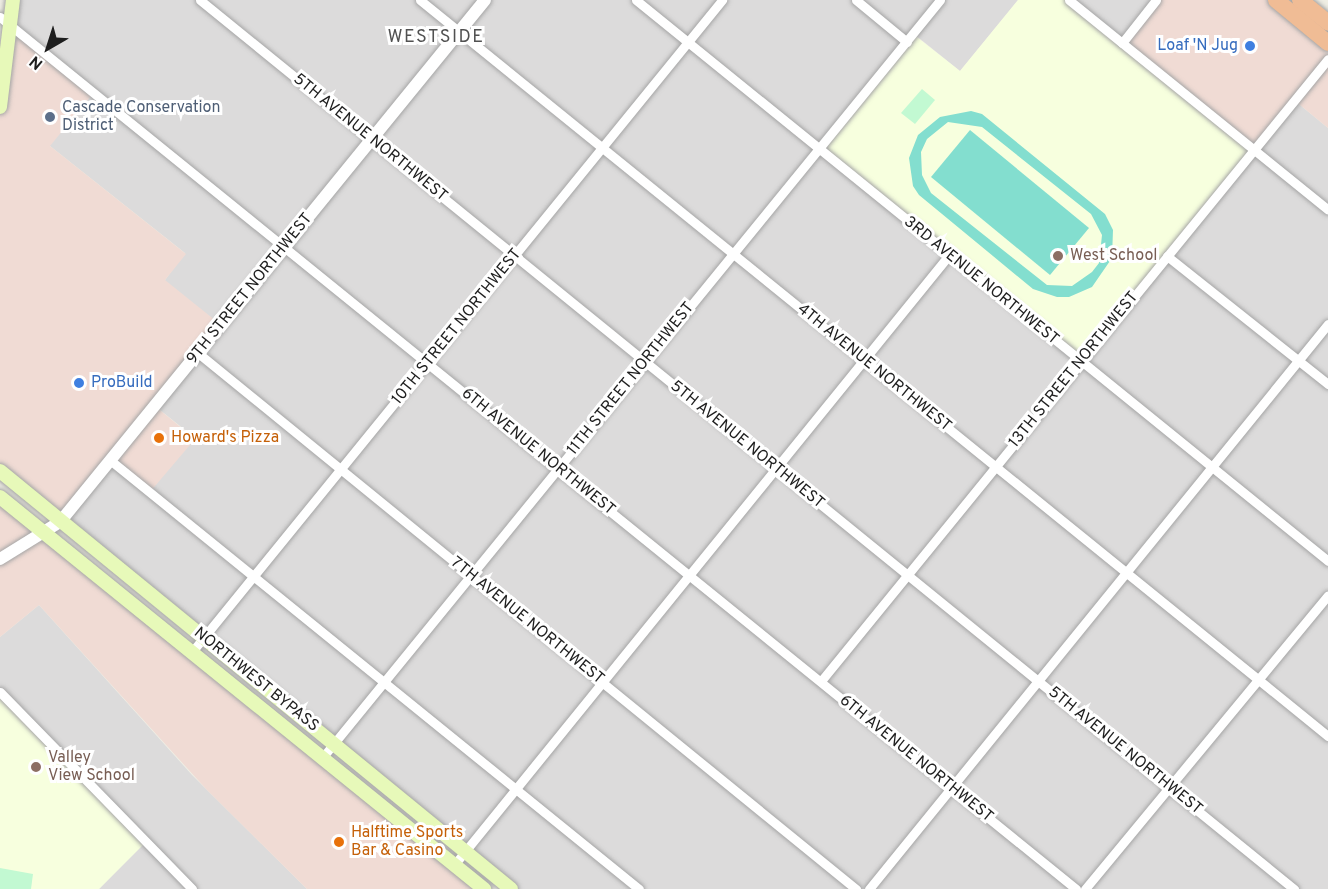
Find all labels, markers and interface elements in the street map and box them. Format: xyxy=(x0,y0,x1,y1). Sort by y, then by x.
north arrow xyxy=(18,18,78,78)
district label: WESTSIDE xyxy=(387,27,485,49)
place label: Loaf 'N Jug xyxy=(1157,36,1238,56)
marker: Loaf 'N Jug xyxy=(1243,39,1257,53)
text: N xyxy=(26,51,47,73)
street label: 5TH AVENUE NORTHWEST xyxy=(289,70,451,206)
place label: Cascade Conservation District xyxy=(62,98,220,136)
marker: Cascade Conservation District xyxy=(43,110,57,124)
street label: 9TH STREET NORTHWEST xyxy=(183,209,317,369)
street label: 3RD AVENUE NORTHWEST xyxy=(899,212,1063,350)
street label: 10TH STREET NORTHWEST xyxy=(388,245,526,409)
place label: West School xyxy=(1070,246,1158,266)
marker: West School xyxy=(1051,249,1065,263)
street label: 13TH STREET NORTHWEST xyxy=(1005,288,1143,452)
street label: 11TH STREET NORTHWEST xyxy=(563,298,699,460)
street label: 4TH AVENUE NORTHWEST xyxy=(793,300,955,436)
place label: ProBuild xyxy=(91,373,153,393)
marker: ProBuild xyxy=(72,376,86,390)
street label: 5TH AVENUE NORTHWEST xyxy=(666,377,828,513)
street label: 6TH AVENUE NORTHWEST xyxy=(457,384,619,520)
place label: Howard's Pizza xyxy=(171,428,279,448)
marker: Howard's Pizza xyxy=(152,431,166,445)
street label: 7TH AVENUE NORTHWEST xyxy=(446,553,608,689)
street label: NORTHWEST BYPASS xyxy=(189,623,323,737)
street label: 5TH AVENUE NORTHWEST xyxy=(1044,683,1206,819)
street label: 6TH AVENUE NORTHWEST xyxy=(835,691,997,827)
place label: Valley View School xyxy=(48,748,135,786)
marker: Valley View School xyxy=(29,760,43,774)
place label: Halftime Sports Bar & Casino xyxy=(351,823,463,861)
marker: Halftime Sports Bar & Casino xyxy=(332,835,346,849)

